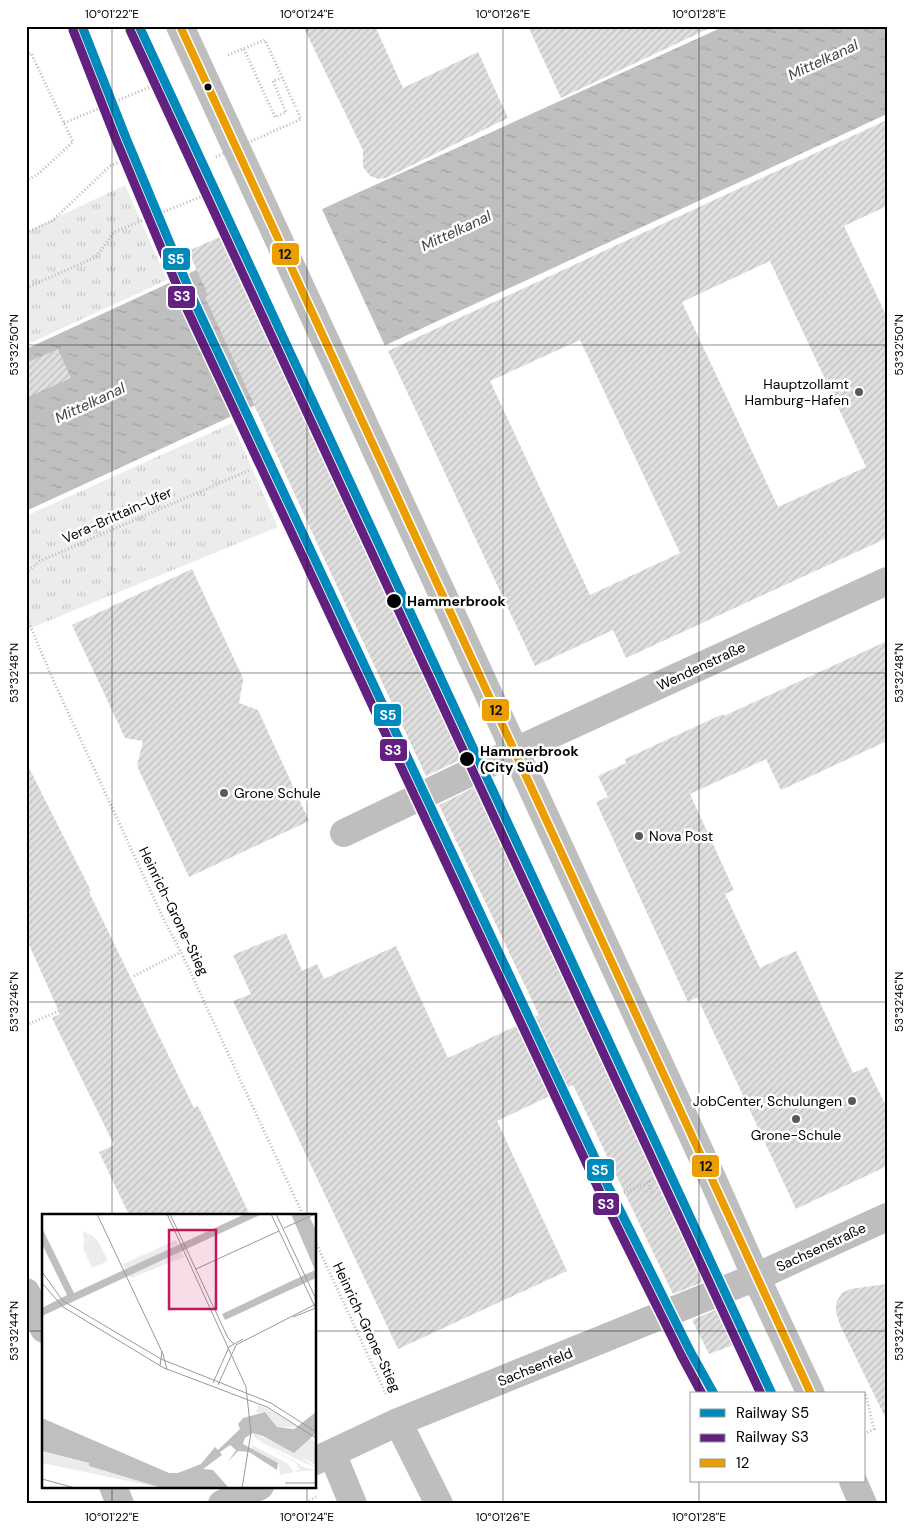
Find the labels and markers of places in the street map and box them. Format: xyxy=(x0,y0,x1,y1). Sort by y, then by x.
unlabelled marker xyxy=(203,82,213,92)
place label: Hauptzollamt Hamburg-Hafen xyxy=(745,375,849,409)
marker: Hauptzollamt Hamburg-Hafen xyxy=(853,386,865,398)
marker: Hammerbrook xyxy=(385,592,403,610)
place label: Hammerbrook xyxy=(407,592,506,610)
place label: Hammerbrook (City Süd) xyxy=(480,742,579,776)
marker: Hammerbrook (City Süd) xyxy=(458,750,476,768)
place label: Grone Schule xyxy=(234,784,321,802)
marker: Grone Schule xyxy=(218,787,230,799)
place label: Nova Post xyxy=(649,827,713,845)
marker: Nova Post xyxy=(633,830,645,842)
place label: JobCenter, Schulungen xyxy=(693,1092,842,1110)
marker: JobCenter, Schulungen xyxy=(846,1095,858,1107)
marker: Grone-Schule xyxy=(790,1113,802,1125)
place label: Grone-Schule xyxy=(751,1126,841,1144)

